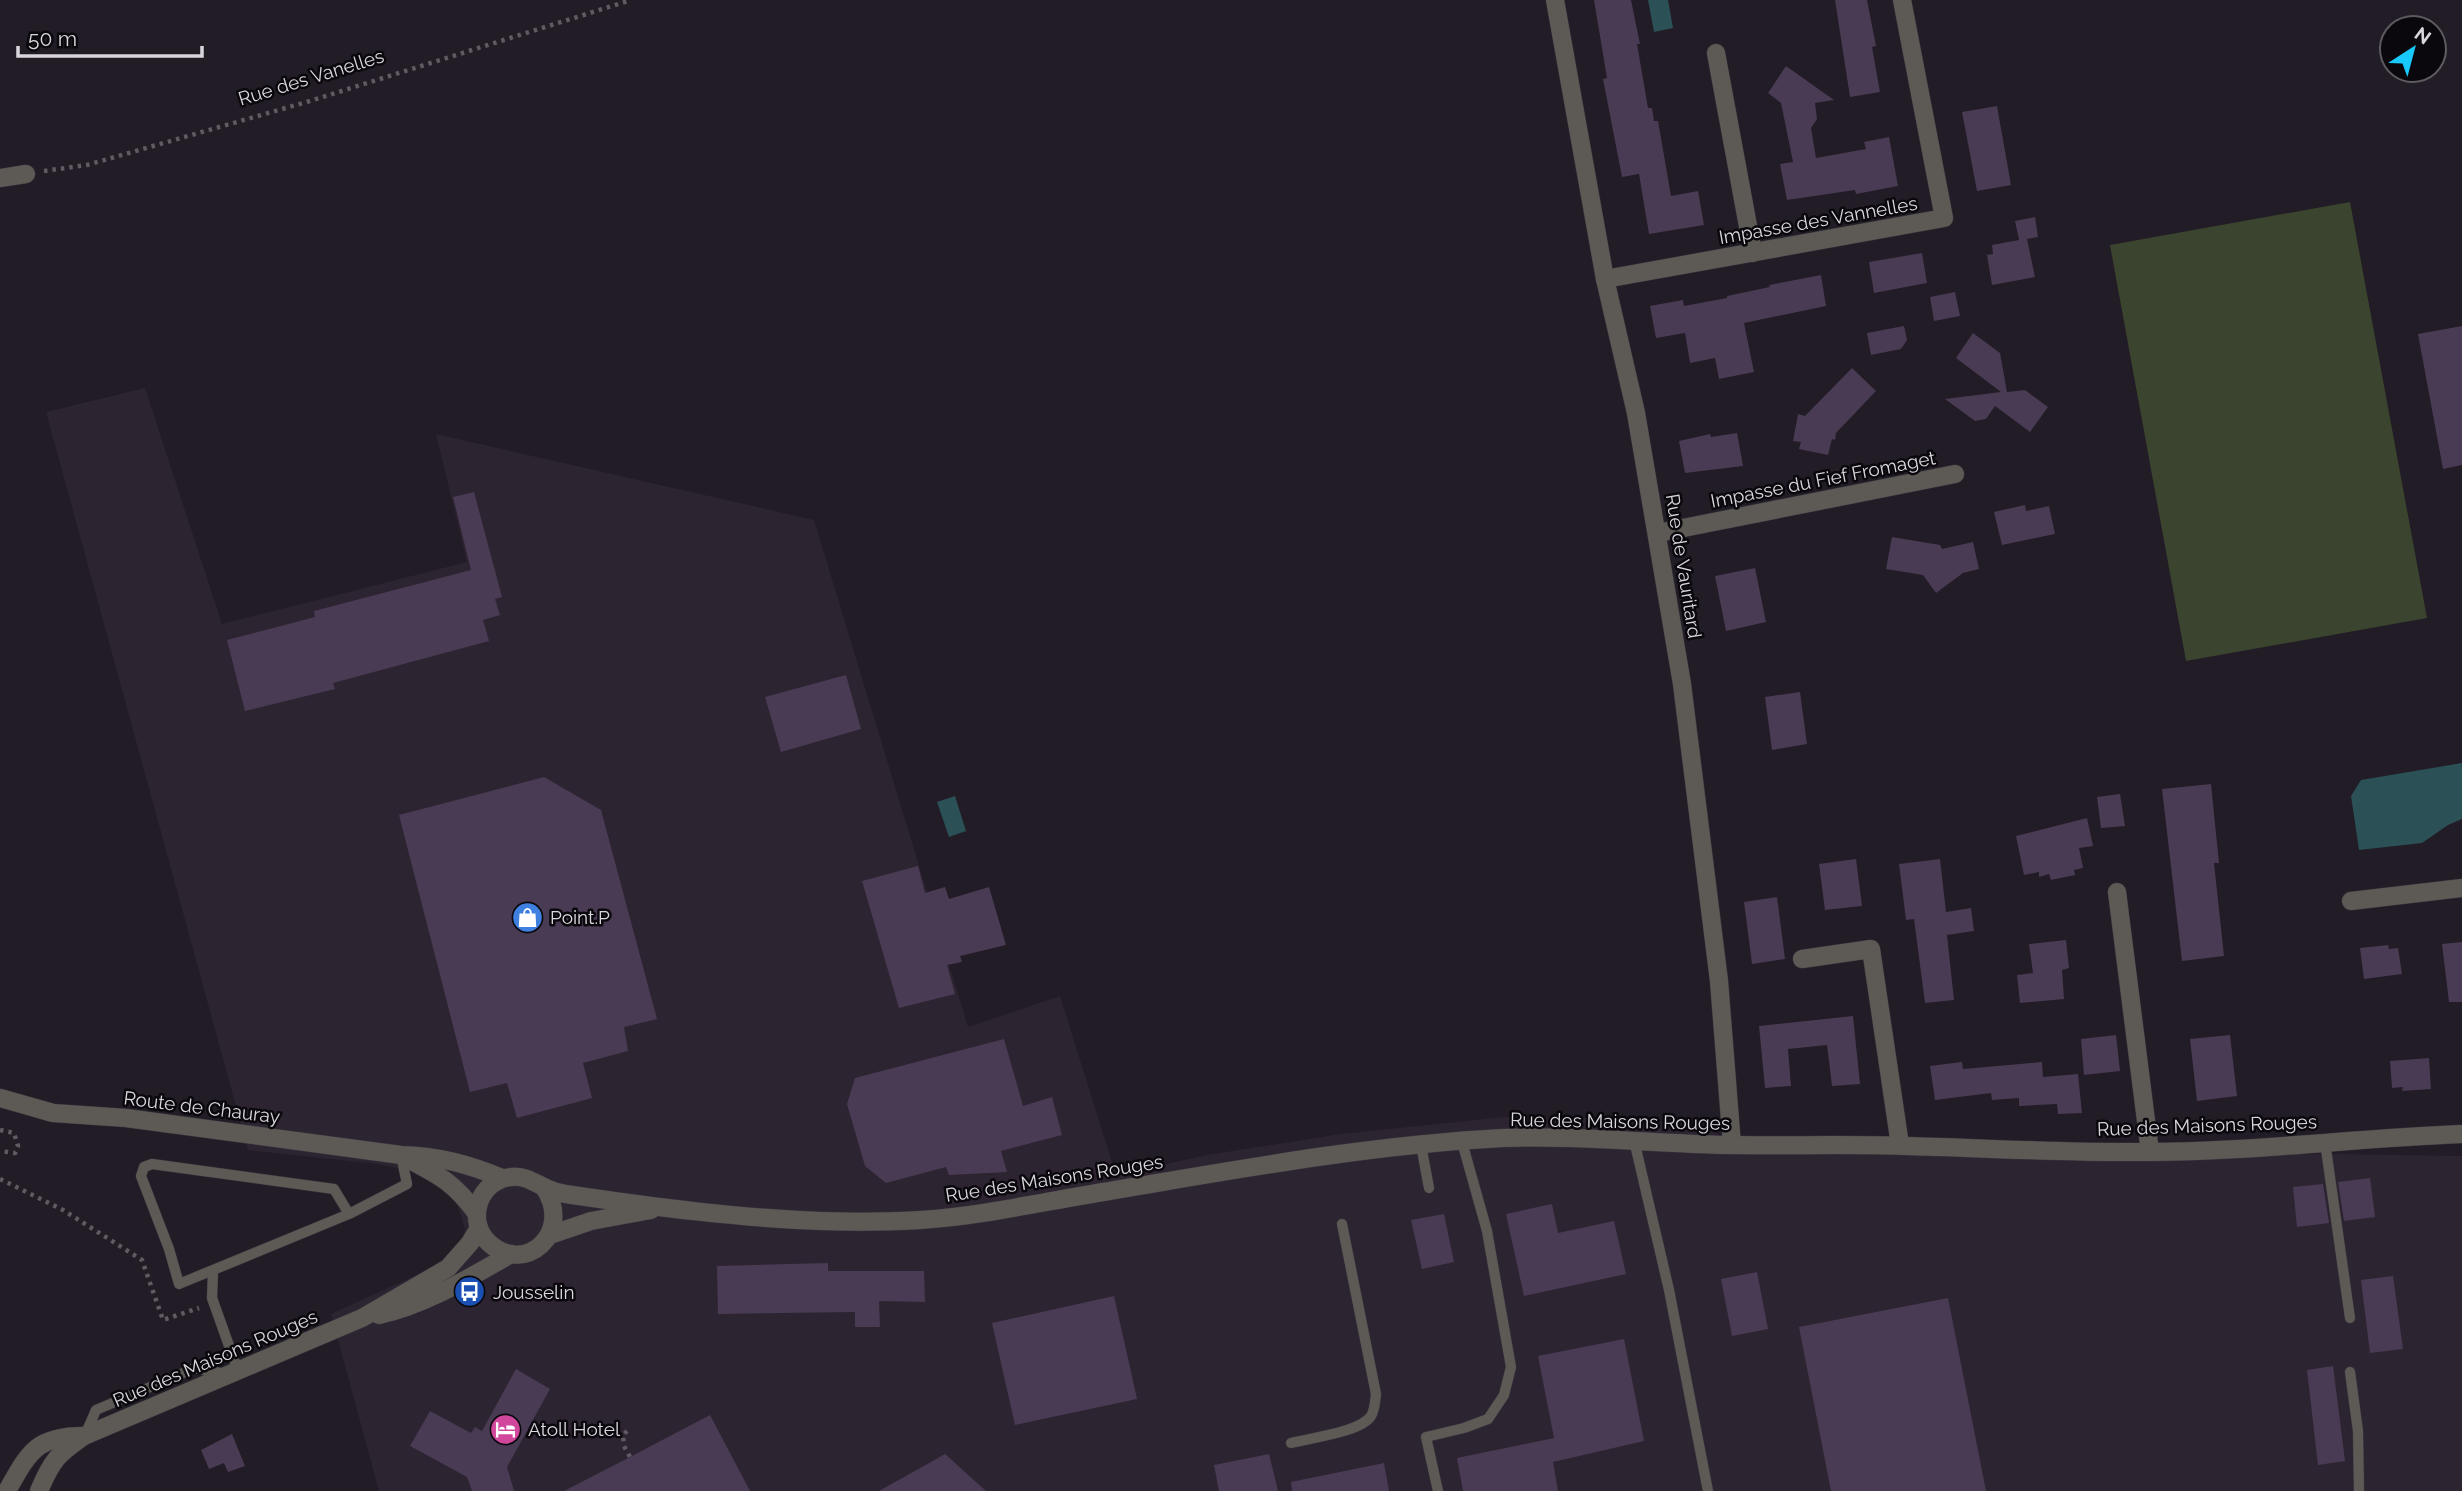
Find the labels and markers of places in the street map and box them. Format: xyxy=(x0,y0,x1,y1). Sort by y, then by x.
shop icon: Point.P xyxy=(510,900,544,934)
place label: Point.P xyxy=(550,906,610,928)
bus stop icon: Jousselin xyxy=(453,1275,487,1309)
place label: Jousselin xyxy=(493,1281,574,1303)
hotel icon: Atoll Hotel xyxy=(488,1412,522,1446)
place label: Atoll Hotel xyxy=(528,1418,621,1440)

